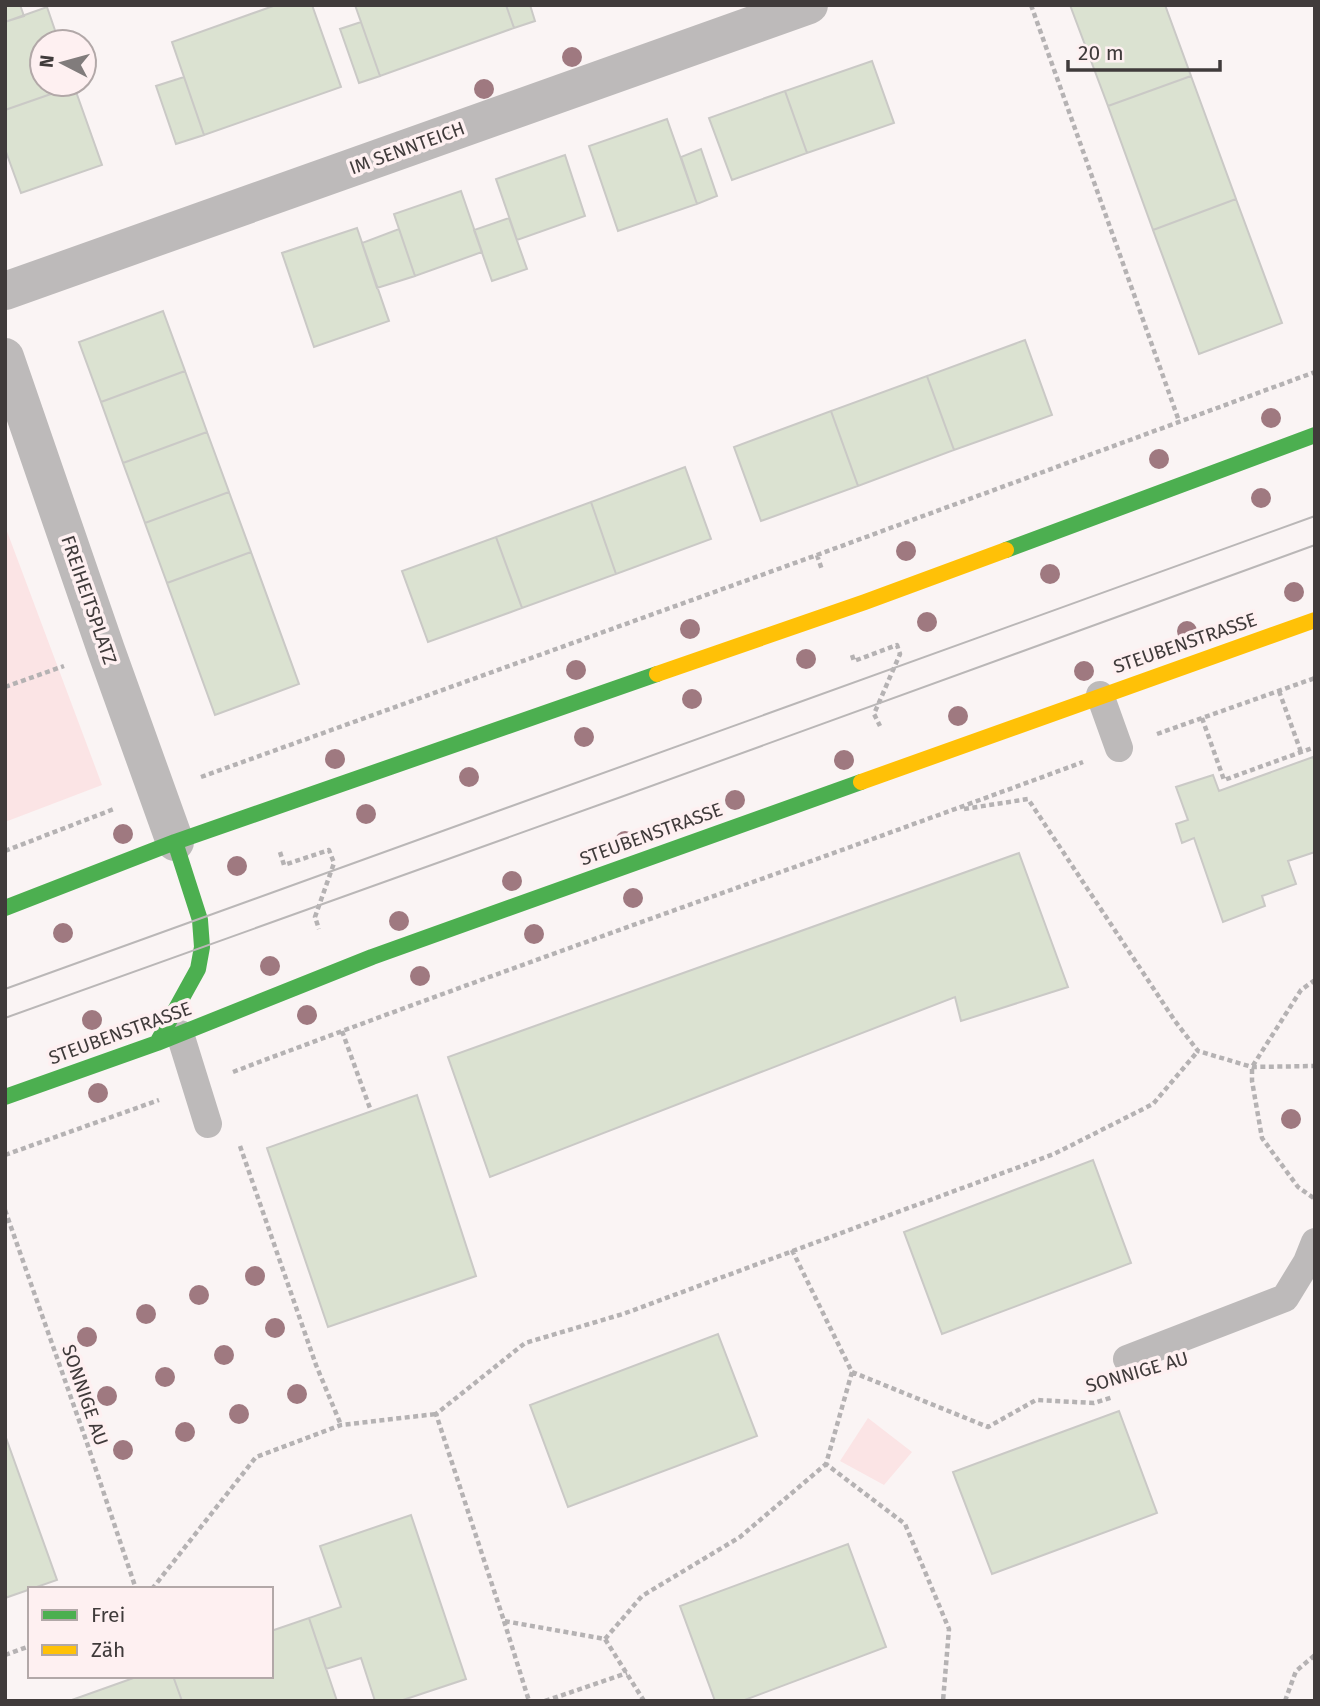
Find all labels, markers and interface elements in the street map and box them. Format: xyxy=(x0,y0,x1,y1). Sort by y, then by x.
north arrow xyxy=(28,28,98,98)
scale bar xyxy=(1068,28,1220,72)
text: 20 m xyxy=(1078,40,1124,66)
text: N xyxy=(34,54,59,69)
street label: IM SENNTEICH xyxy=(346,116,468,180)
street label: FREIHEITSPLATZ xyxy=(56,532,122,668)
street label: STEUBENSTRASSE xyxy=(1110,608,1260,678)
street label: STEUBENSTRASSE xyxy=(577,798,725,870)
street label: STEUBENSTRASSE xyxy=(46,997,194,1069)
street label: SONNIGE AU xyxy=(57,1341,113,1449)
street label: SONNIGE AU xyxy=(1083,1346,1191,1398)
legend xyxy=(28,1587,273,1678)
text: Frei xyxy=(91,1602,125,1628)
text: Zäh xyxy=(91,1637,125,1663)

